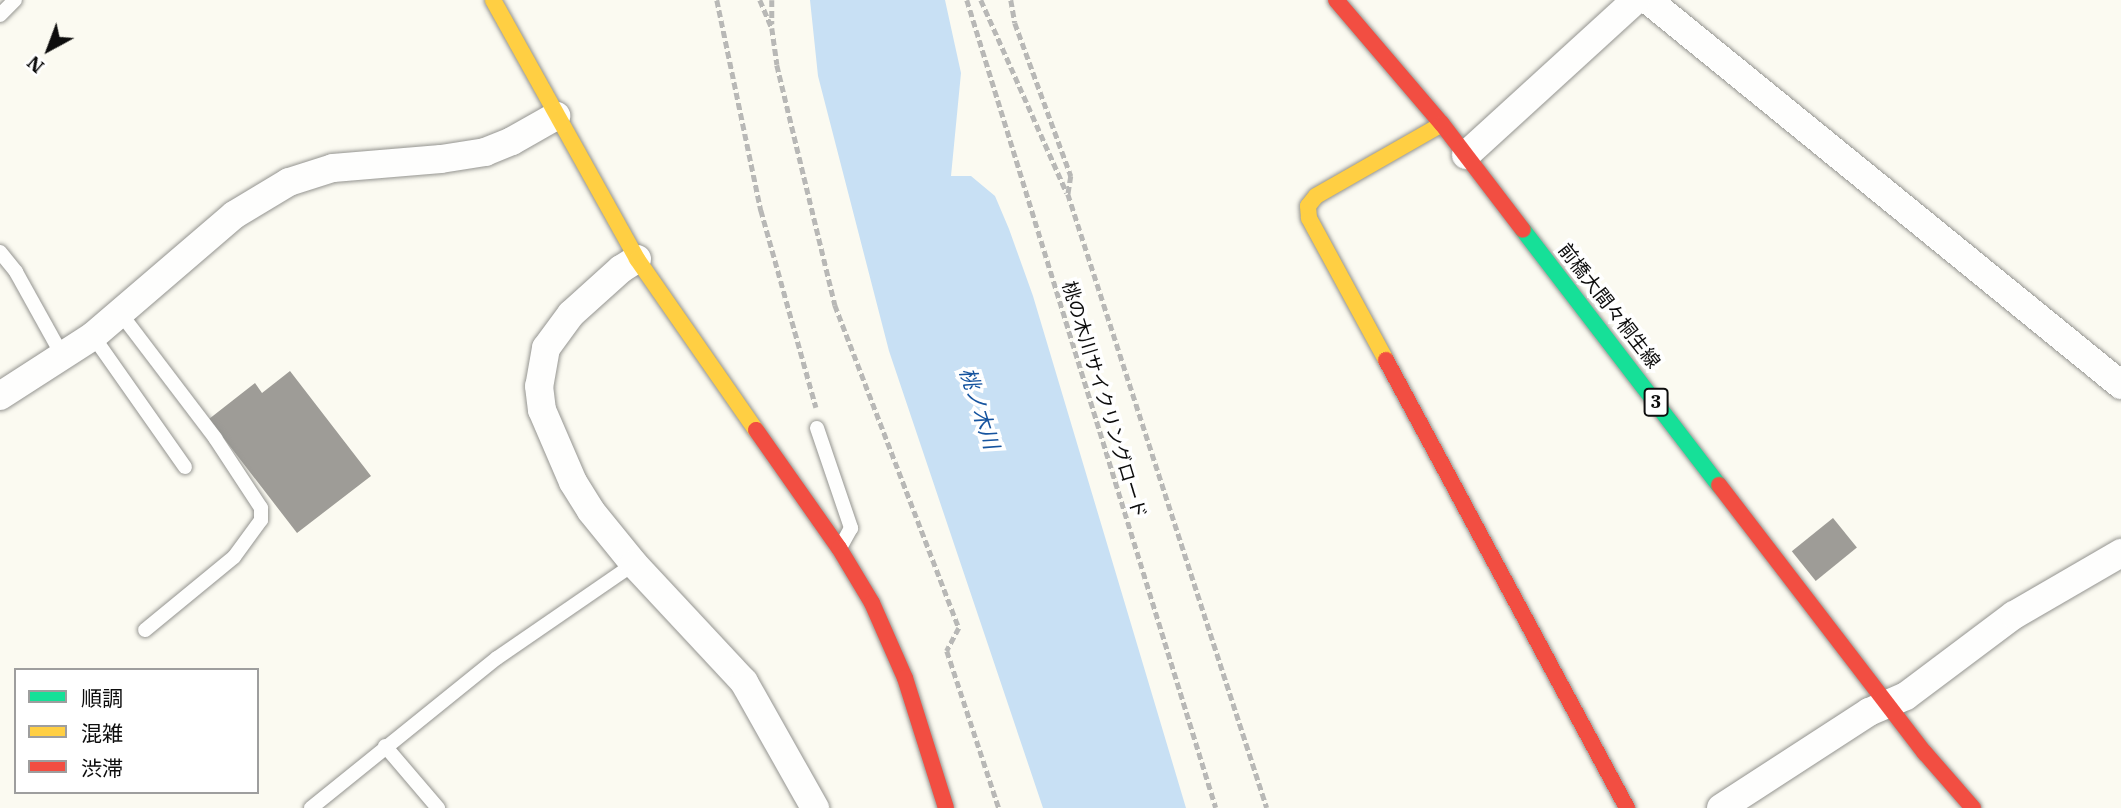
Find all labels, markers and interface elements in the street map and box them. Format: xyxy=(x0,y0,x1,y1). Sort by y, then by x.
north arrow xyxy=(14,14,84,84)
text: N xyxy=(22,51,49,79)
street label: 前橋大間々桐生線 xyxy=(1553,239,1665,373)
street label: 桃の木川サイクリングロード xyxy=(1057,279,1151,521)
water label: 桃ノ木川 xyxy=(955,364,1005,452)
road number: 3 xyxy=(1642,388,1670,416)
legend xyxy=(14,668,259,794)
text: 順調 xyxy=(81,684,123,712)
text: 混雑 xyxy=(81,719,123,747)
text: 渋滞 xyxy=(81,754,123,782)

